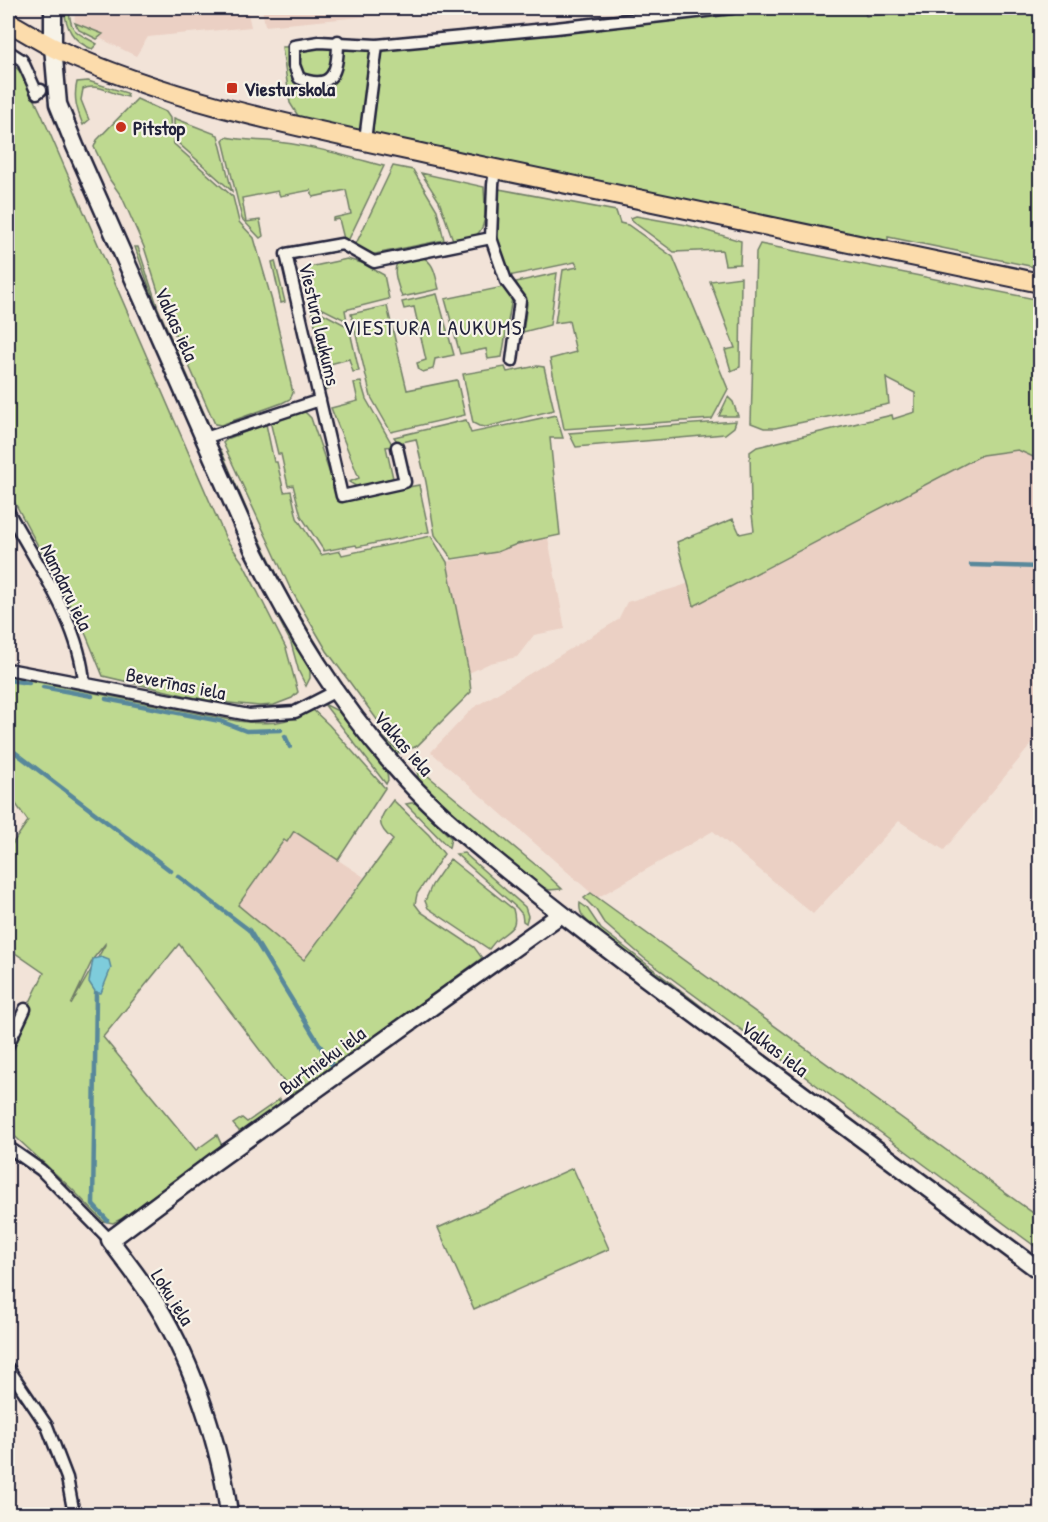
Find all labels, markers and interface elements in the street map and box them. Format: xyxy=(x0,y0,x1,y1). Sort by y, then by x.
place label: Viesturskola xyxy=(244,75,335,102)
marker: Viesturskola xyxy=(225,81,239,95)
place label: Pitstop xyxy=(133,114,186,142)
marker: Pitstop xyxy=(114,120,128,134)
street label: Viestura laukums xyxy=(293,260,347,388)
street label: Valkas iela xyxy=(149,283,205,365)
district label: VIESTURA LAUKUMS xyxy=(343,313,523,342)
street label: Namdaru iela xyxy=(34,539,100,635)
street label: Beverīnas iela xyxy=(124,660,228,706)
street label: Valkas iela xyxy=(368,705,440,782)
street label: Valkas iela xyxy=(736,1014,815,1082)
street label: Burtnieku iela xyxy=(273,1019,371,1101)
street label: Loku iela xyxy=(145,1264,201,1331)

